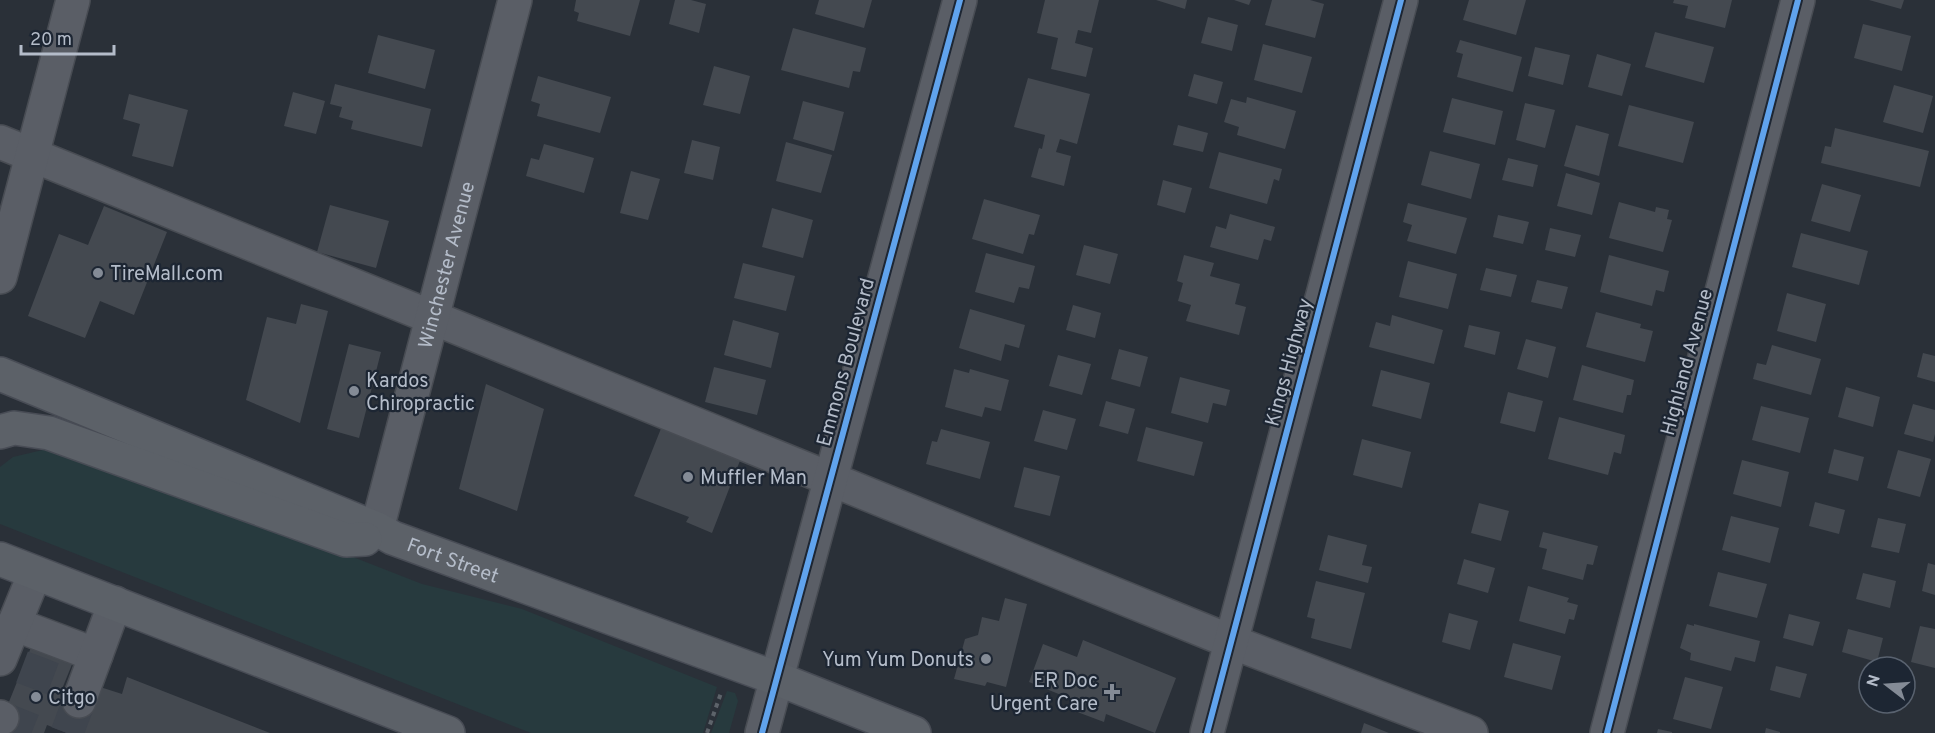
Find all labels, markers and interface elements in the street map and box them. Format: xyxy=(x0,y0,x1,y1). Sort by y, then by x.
scale bar xyxy=(21,18,114,56)
text: 20 m xyxy=(30,29,72,52)
street label: Winchester Avenue xyxy=(414,179,482,352)
place label: TireMall.com xyxy=(110,262,223,288)
marker: TireMall.com xyxy=(91,266,105,280)
street label: Emmons Boulevard xyxy=(812,276,882,450)
street label: Highland Avenue xyxy=(1656,286,1720,439)
street label: Kings Highway xyxy=(1260,296,1320,430)
place label: Kardos Chiropractic xyxy=(366,369,475,418)
marker: Kardos Chiropractic xyxy=(347,384,361,398)
place label: Muffler Man xyxy=(700,466,807,492)
marker: Muffler Man xyxy=(681,470,695,484)
street label: Fort Street xyxy=(403,533,502,591)
place label: Yum Yum Donuts xyxy=(822,648,974,674)
marker: Yum Yum Donuts xyxy=(979,652,993,666)
north arrow xyxy=(1857,655,1917,715)
place label: ER Doc Urgent Care xyxy=(990,669,1098,718)
text: N xyxy=(1863,673,1886,690)
marker: ER Doc Urgent Care xyxy=(1103,683,1121,701)
place label: Citgo xyxy=(48,686,96,712)
marker: Citgo xyxy=(29,690,43,704)

